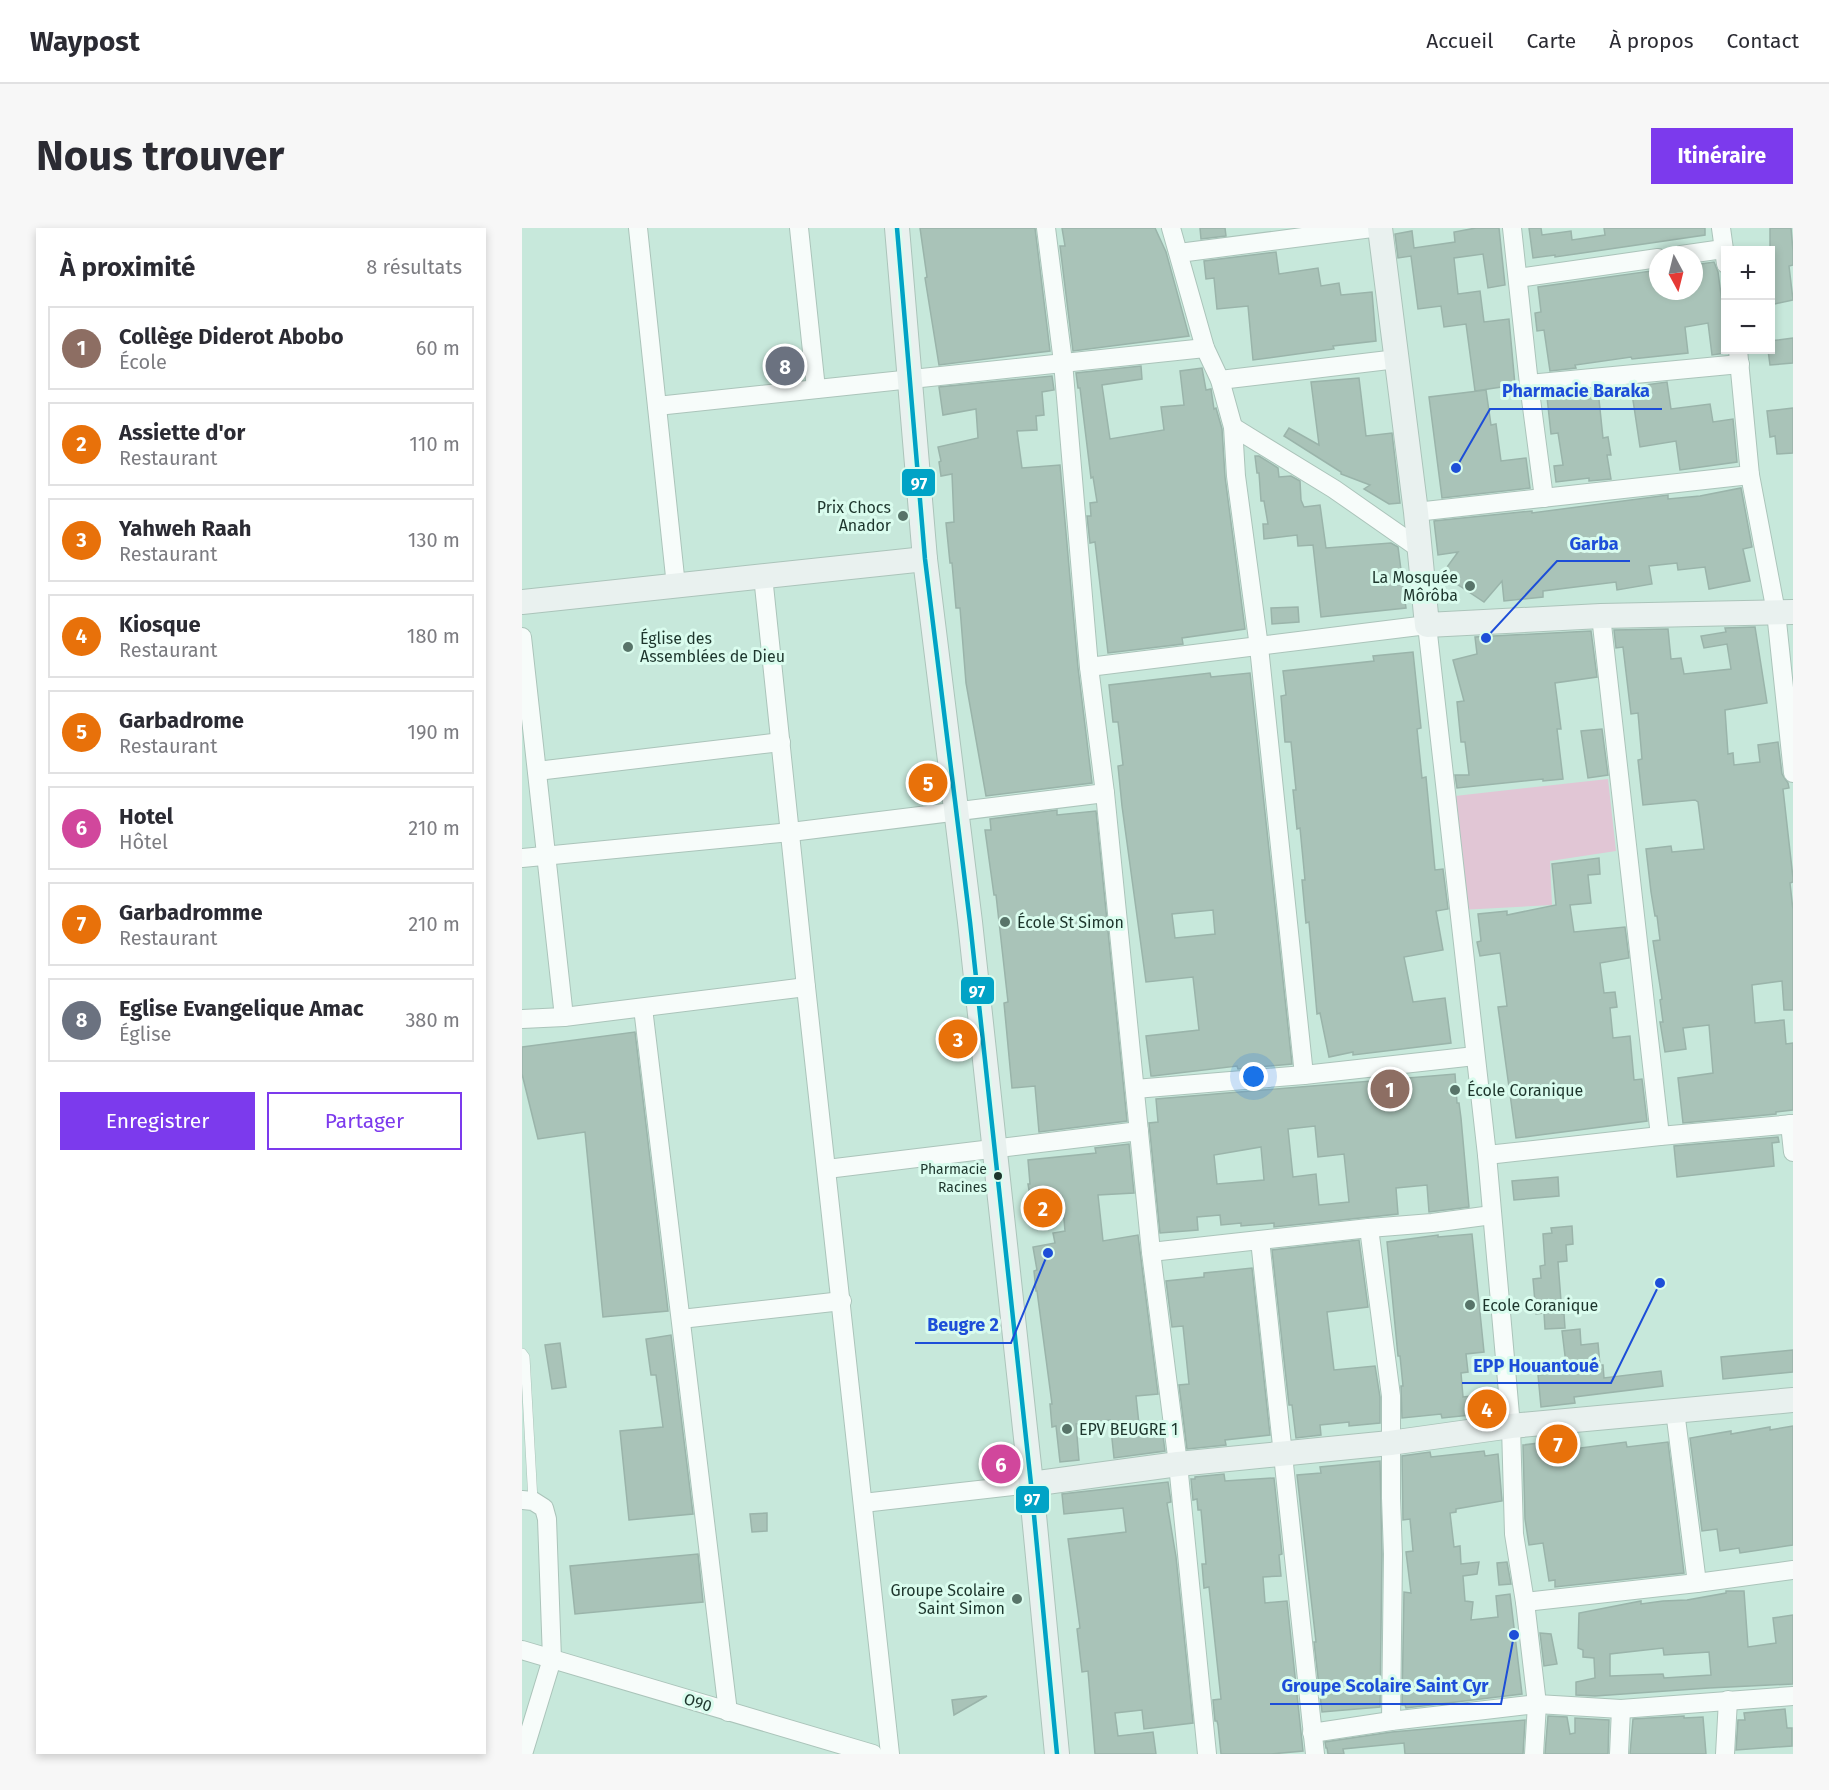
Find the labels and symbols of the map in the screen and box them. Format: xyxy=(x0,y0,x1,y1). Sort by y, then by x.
north arrow xyxy=(1649,246,1703,300)
pin: 8 xyxy=(766,344,804,388)
callout: Pharmacie Baraka xyxy=(1490,373,1662,409)
text: Pharmacie Baraka xyxy=(1502,380,1650,402)
line badge: 97 xyxy=(901,468,936,497)
text: 97 xyxy=(911,474,928,493)
place label: Prix Chocs Anador xyxy=(817,498,892,535)
marker: Prix Chocs Anador xyxy=(896,509,910,523)
callout: Garba xyxy=(1557,525,1630,561)
text: Garba xyxy=(1569,533,1619,555)
place label: La Mosquée Môrôba xyxy=(1372,568,1458,605)
marker: La Mosquée Môrôba xyxy=(1463,579,1477,593)
place label: Église des Assemblées de Dieu xyxy=(640,628,785,666)
marker: Église des Assemblées de Dieu xyxy=(621,640,635,654)
pin: 5 xyxy=(908,760,948,806)
place label: École St Simon xyxy=(1017,912,1124,932)
marker: École St Simon xyxy=(998,915,1012,929)
line badge: 97 xyxy=(960,976,995,1005)
text: 97 xyxy=(969,982,986,1001)
pin: 3 xyxy=(938,1016,978,1062)
your location xyxy=(1239,1062,1268,1091)
pin: 1 xyxy=(1370,1066,1410,1112)
place label: École Coranique xyxy=(1467,1080,1583,1100)
marker: École Coranique xyxy=(1448,1083,1462,1097)
place label: Pharmacie Racines xyxy=(920,1161,987,1196)
marker: Pharmacie Racines xyxy=(992,1170,1004,1182)
pin: 2 xyxy=(1024,1186,1062,1230)
place label: Ecole Coranique xyxy=(1482,1296,1598,1315)
marker: Ecole Coranique xyxy=(1463,1298,1477,1312)
callout: Beugre 2 xyxy=(915,1307,1011,1343)
text: Beugre 2 xyxy=(927,1314,999,1336)
callout: EPP Houantoué xyxy=(1462,1347,1611,1383)
text: EPP Houantoué xyxy=(1473,1355,1599,1377)
pin: 4 xyxy=(1468,1386,1506,1432)
place label: EPV BEUGRE 1 xyxy=(1079,1420,1178,1439)
marker: EPV BEUGRE 1 xyxy=(1060,1422,1074,1436)
pin: 7 xyxy=(1538,1422,1578,1466)
pin: 6 xyxy=(982,1442,1020,1486)
line badge: 97 xyxy=(1015,1485,1050,1514)
text: 97 xyxy=(1024,1490,1041,1509)
place label: Groupe Scolaire Saint Simon xyxy=(890,1581,1005,1618)
marker: Groupe Scolaire Saint Simon xyxy=(1010,1592,1024,1606)
callout: Groupe Scolaire Saint Cyr xyxy=(1270,1668,1501,1704)
text: Groupe Scolaire Saint Cyr xyxy=(1281,1675,1489,1697)
street label: O90 xyxy=(681,1689,714,1716)

